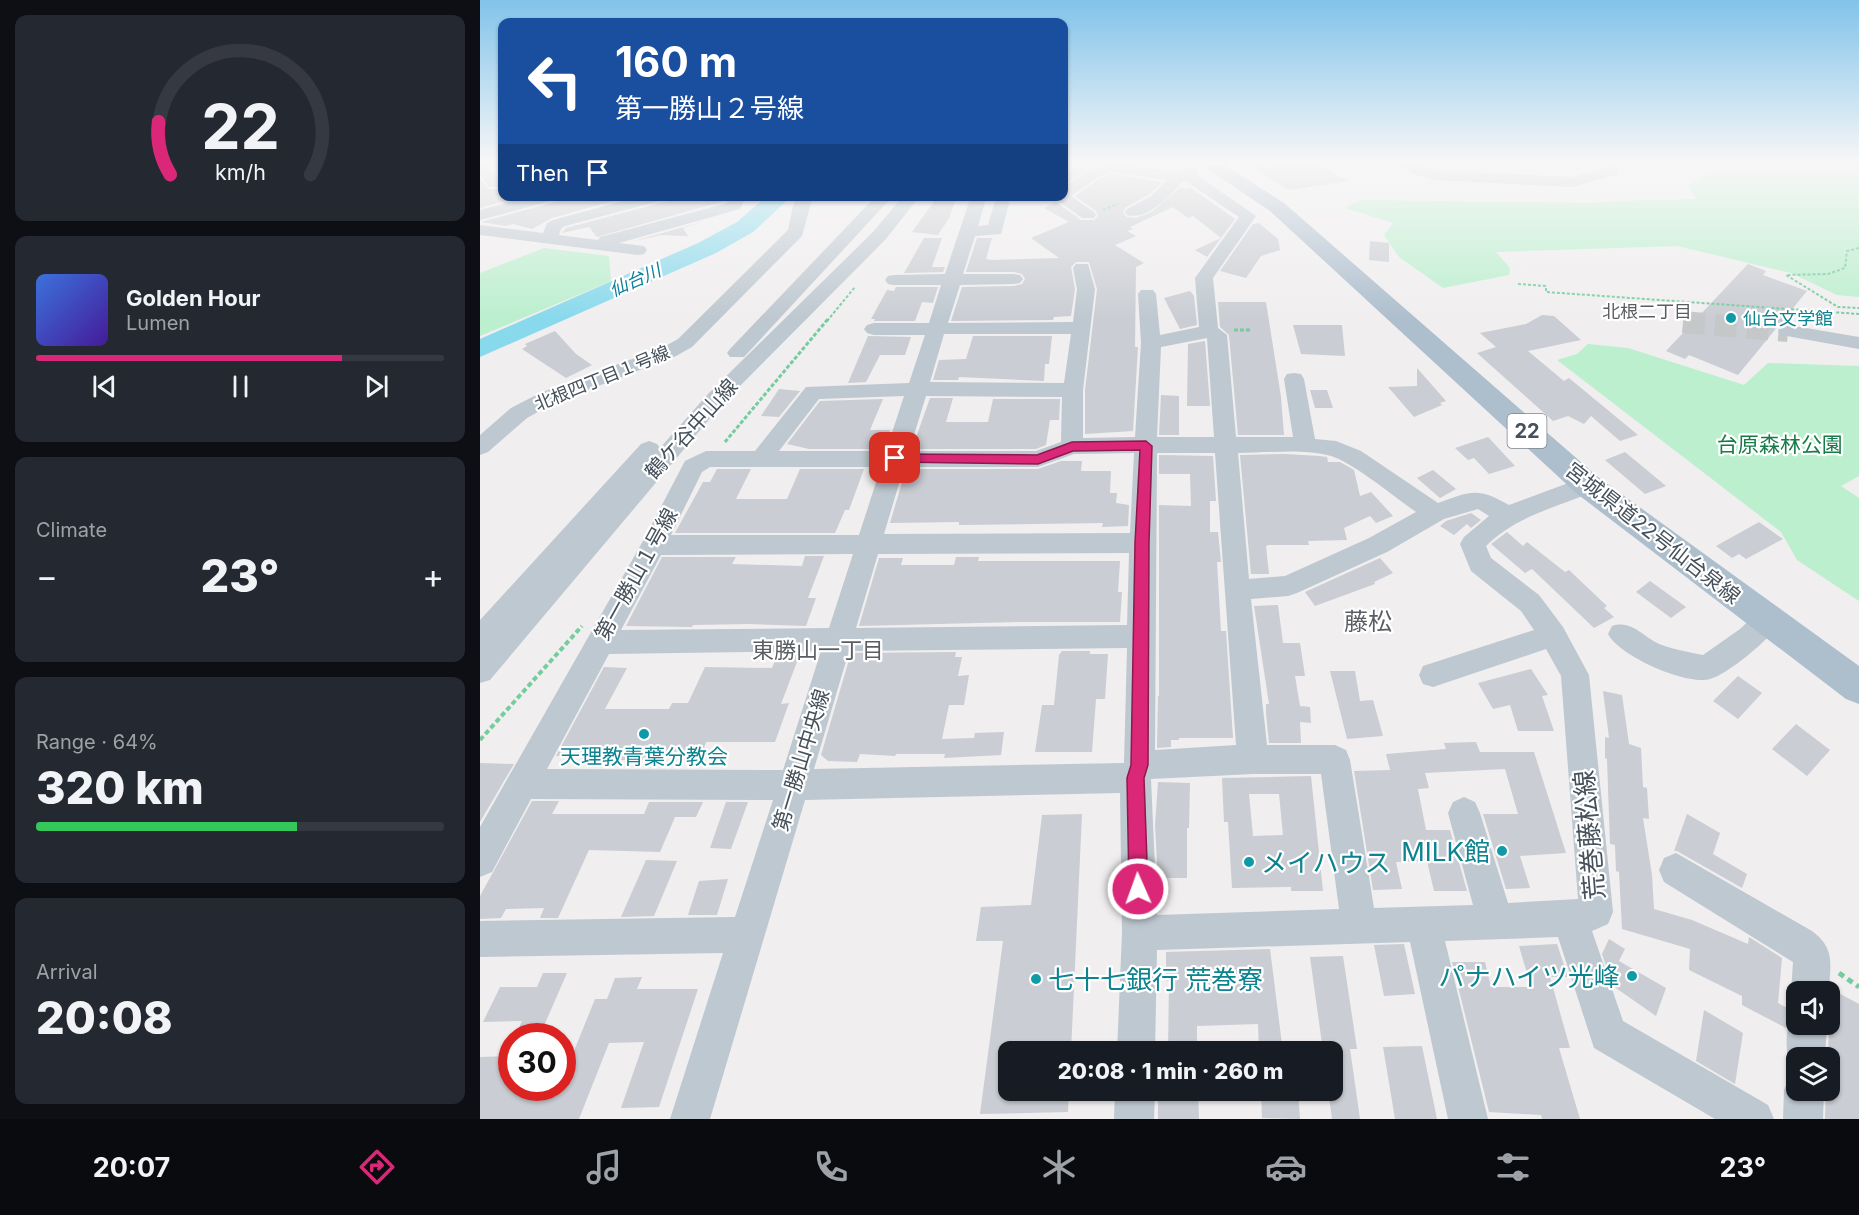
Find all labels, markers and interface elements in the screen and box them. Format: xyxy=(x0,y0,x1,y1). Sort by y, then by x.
text: 160 m xyxy=(615,36,737,87)
icon: left xyxy=(516,42,594,120)
text: 22 xyxy=(201,89,279,164)
text: 第一勝山２号線 xyxy=(615,92,804,125)
icon: arrive xyxy=(581,156,614,189)
text: km/h xyxy=(215,159,265,185)
text: Then xyxy=(516,160,569,186)
water label: 仙台川 xyxy=(606,259,666,301)
text: Golden Hour xyxy=(126,285,260,311)
district label: 北根二丁目 xyxy=(1602,301,1692,322)
place label: 仙台文学館 xyxy=(1743,308,1833,329)
text: Lumen xyxy=(126,311,190,335)
marker: 仙台文学館 xyxy=(1724,311,1738,325)
street label: 北根四丁目１号線 xyxy=(531,341,673,415)
icon: previous xyxy=(88,370,121,403)
icon: pause xyxy=(224,370,257,403)
icon: next xyxy=(360,370,393,403)
street label: 鶴ケ谷中山線 xyxy=(640,374,742,484)
road number: 22 xyxy=(1508,414,1546,448)
pin xyxy=(869,432,920,483)
park label: 台原森林公園 xyxy=(1717,432,1843,457)
icon: arrive xyxy=(878,441,911,474)
street label: 宮城県道22号仙台泉線 xyxy=(1561,457,1745,609)
street label: 第一勝山１号線 xyxy=(589,504,683,644)
text: Climate xyxy=(36,518,107,542)
text: 23° xyxy=(201,548,279,603)
text: − xyxy=(36,556,58,596)
text: + xyxy=(422,556,444,596)
district label: 藤松 xyxy=(1344,607,1392,636)
district label: 東勝山一丁目 xyxy=(752,637,884,663)
street label: 第一勝山中央線 xyxy=(768,686,834,834)
marker: 天理教青葉分教会 xyxy=(637,727,651,741)
text: Range · 64% xyxy=(36,730,158,754)
place label: 天理教青葉分教会 xyxy=(560,744,728,769)
text: 320 km xyxy=(36,760,204,815)
street label: 荒巻藤松線 xyxy=(1568,769,1610,901)
place label: MILK館 xyxy=(1401,836,1490,867)
marker: MILK館 xyxy=(1495,844,1509,858)
place label: メイハウス xyxy=(1261,847,1390,878)
marker: メイハウス xyxy=(1242,855,1256,869)
position arrow xyxy=(1106,857,1170,921)
text: Arrival xyxy=(36,960,98,984)
place label: パナハイツ光峰 xyxy=(1439,961,1620,992)
place label: 七十七銀行 荒巻寮 xyxy=(1048,964,1263,995)
marker: パナハイツ光峰 xyxy=(1625,969,1639,983)
marker: 七十七銀行 荒巻寮 xyxy=(1029,972,1043,986)
map controls xyxy=(1786,981,1840,1101)
button: sound xyxy=(1786,981,1840,1035)
text: 20:08 xyxy=(36,990,173,1045)
speed limit sign: 30 xyxy=(498,1023,576,1101)
button: layers xyxy=(1786,1047,1840,1101)
text: 20:08 · 1 min · 260 m xyxy=(1058,1058,1283,1084)
icon: directions xyxy=(356,1146,398,1188)
icon: music xyxy=(583,1146,625,1188)
icon: phone xyxy=(810,1146,852,1188)
icon: climate xyxy=(1038,1146,1080,1188)
icon: car xyxy=(1265,1146,1307,1188)
icon: filters xyxy=(1492,1146,1534,1188)
text: 20:07 xyxy=(93,1151,170,1184)
text: 23° xyxy=(1720,1151,1766,1184)

